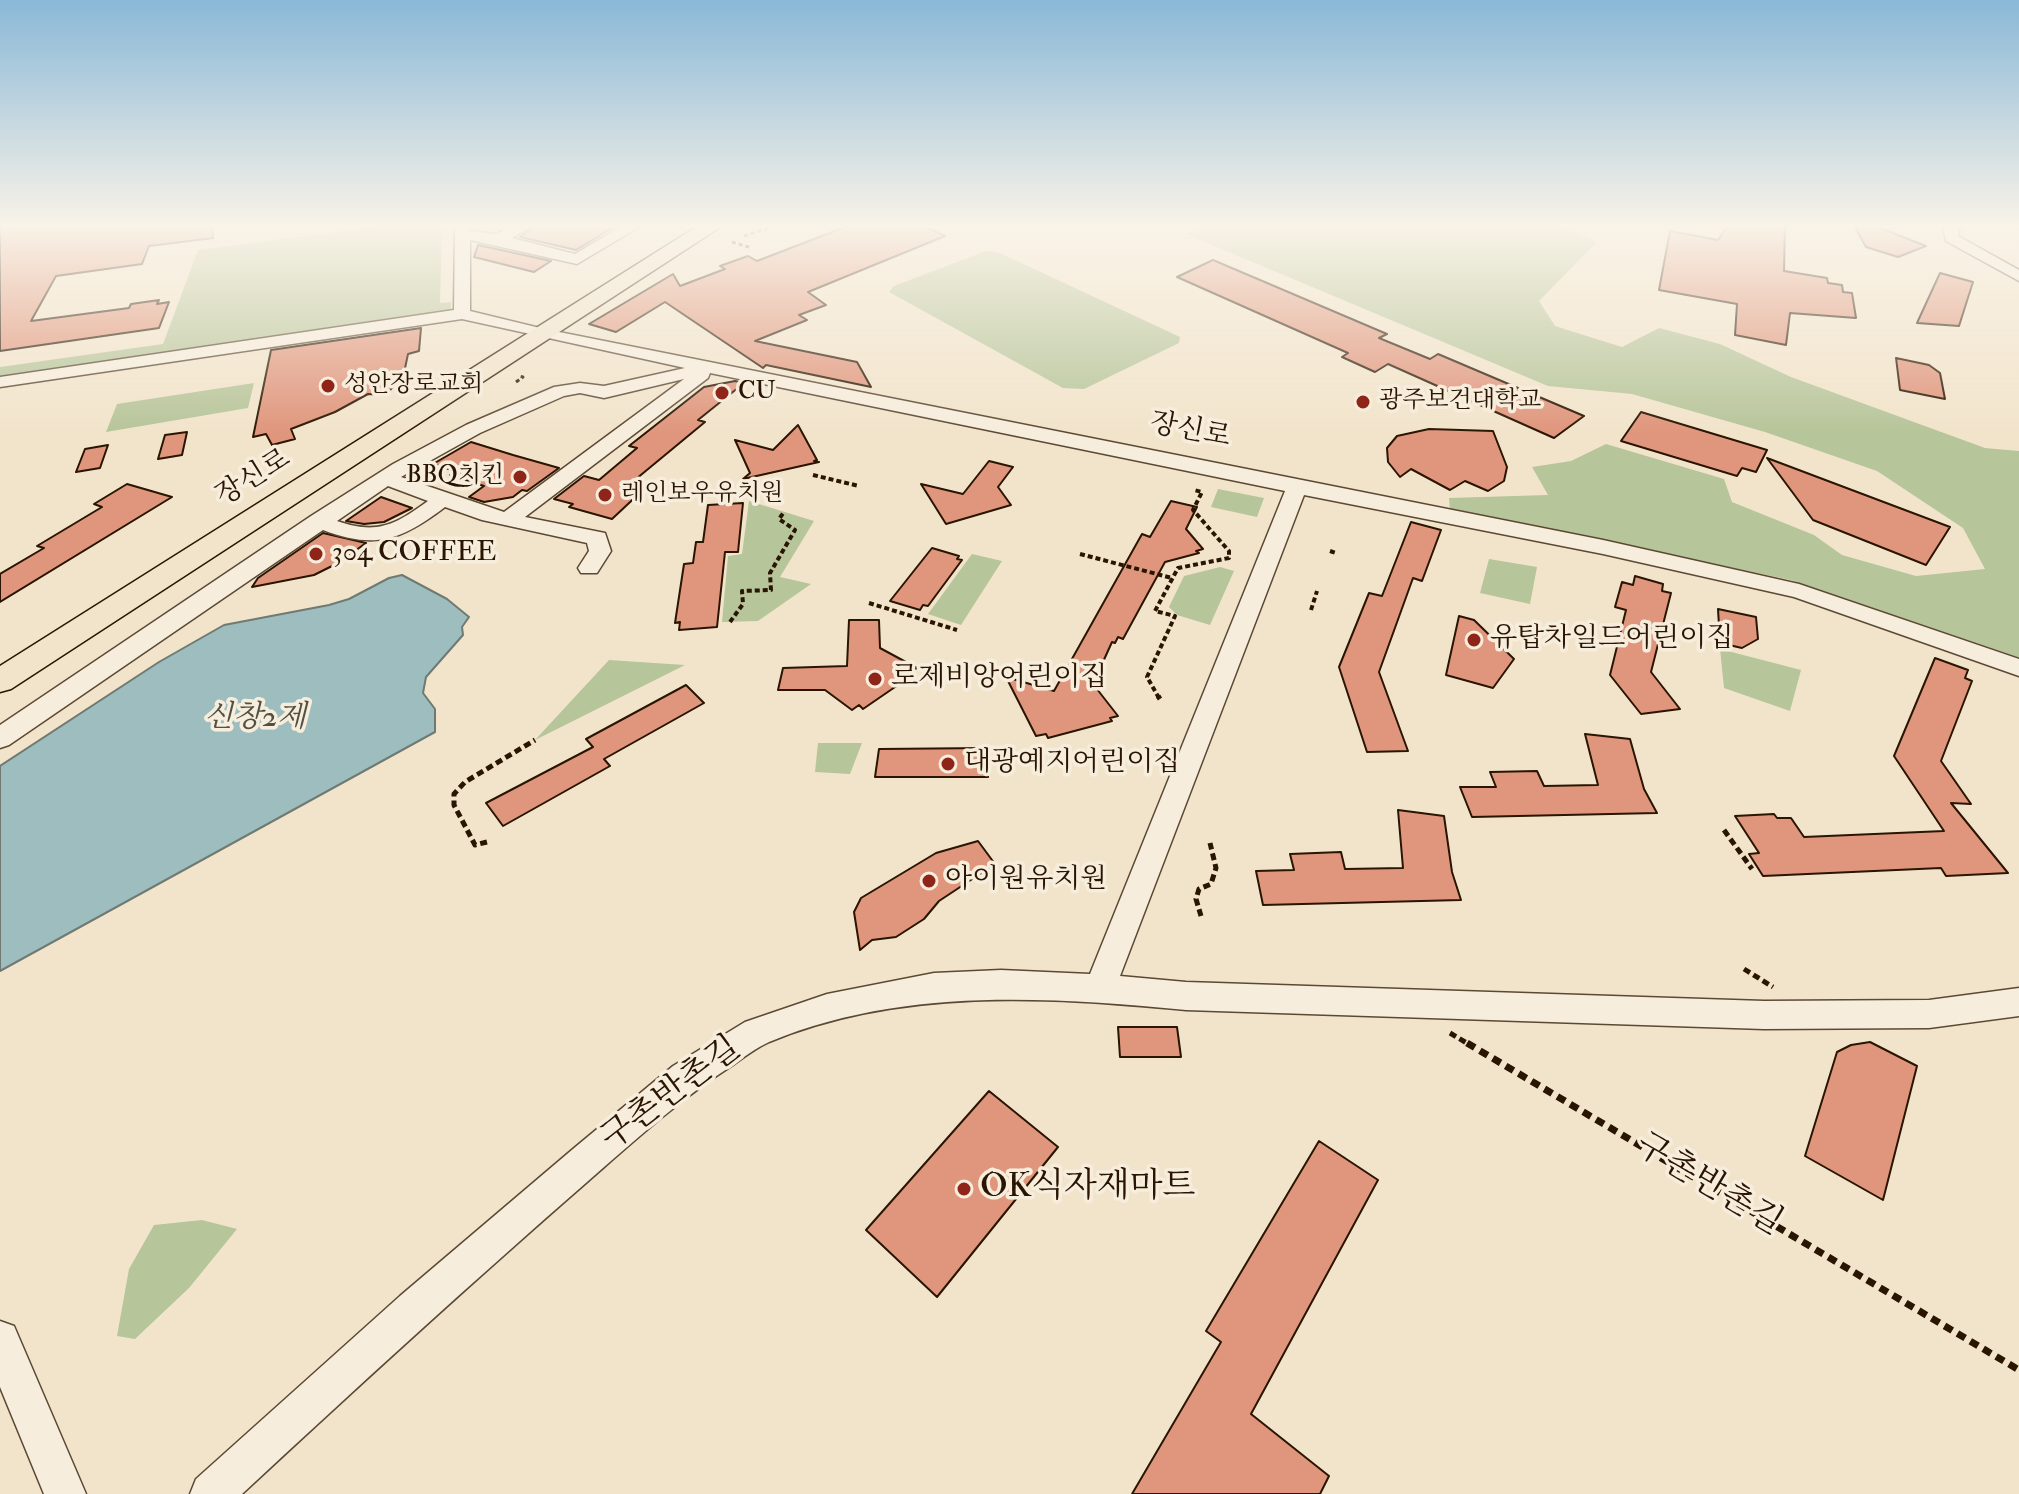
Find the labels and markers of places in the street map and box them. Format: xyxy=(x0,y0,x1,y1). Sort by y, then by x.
place label: 성안장로교회 xyxy=(344,372,483,400)
marker: 성안장로교회 xyxy=(319,377,337,395)
place label: CU xyxy=(738,379,776,407)
marker: CU xyxy=(713,384,731,402)
place label: 광주보건대학교 xyxy=(1379,388,1541,416)
marker: 광주보건대학교 xyxy=(1354,393,1372,411)
place label: BBQ치킨 xyxy=(406,463,504,491)
marker: BBQ치킨 xyxy=(511,468,529,486)
place label: 레인보우유치원 xyxy=(621,481,783,509)
marker: 레인보우유치원 xyxy=(596,486,614,504)
place label: 304 COFFEE xyxy=(332,537,496,571)
marker: 304 COFFEE xyxy=(307,545,325,563)
place label: 유탑차일드어린이집 xyxy=(1490,623,1733,657)
marker: 유탑차일드어린이집 xyxy=(1465,631,1483,649)
place label: 로제비앙어린이집 xyxy=(891,662,1107,696)
marker: 로제비앙어린이집 xyxy=(866,670,884,688)
place label: 대광예지어린이집 xyxy=(964,747,1180,781)
marker: 대광예지어린이집 xyxy=(939,755,957,773)
place label: 아이원유치원 xyxy=(945,864,1107,898)
marker: 아이원유치원 xyxy=(920,872,938,890)
place label: OK식자재마트 xyxy=(980,1169,1195,1209)
marker: OK식자재마트 xyxy=(955,1180,973,1198)

